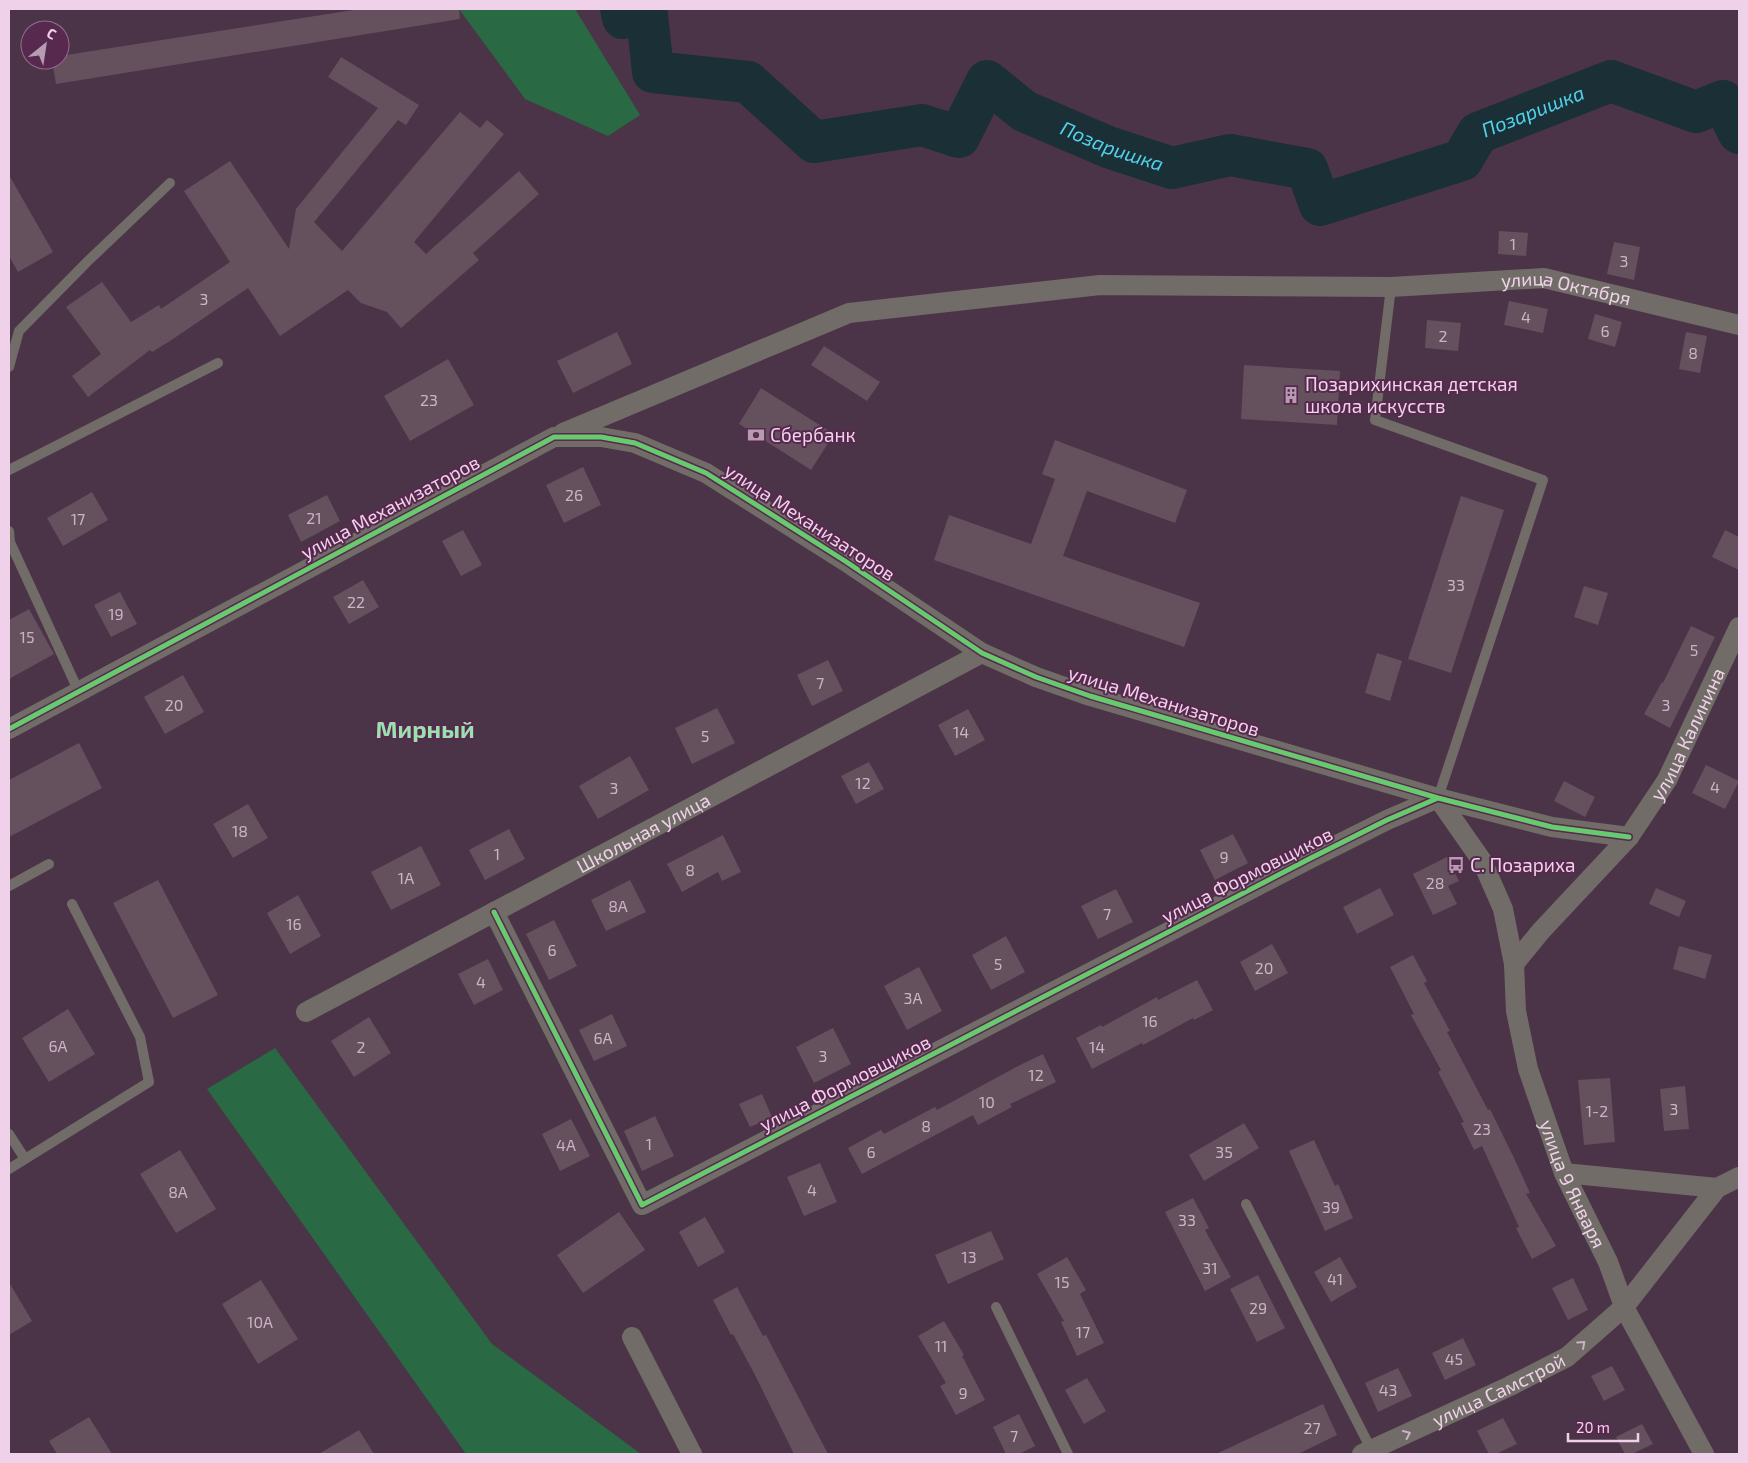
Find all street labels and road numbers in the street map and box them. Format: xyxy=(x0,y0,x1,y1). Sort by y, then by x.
street label: улица Октября xyxy=(1500,266,1633,310)
street label: улица Механизаторов xyxy=(296,450,484,564)
street label: улица Механизаторов xyxy=(720,458,900,586)
street label: улица Механизаторов xyxy=(1065,660,1263,742)
street label: улица Калинина xyxy=(1645,664,1729,805)
street label: Школьная улица xyxy=(572,787,714,877)
street label: улица Формовщиков xyxy=(1157,821,1337,929)
street label: улица Формовщиков xyxy=(755,1029,935,1137)
street label: улица 9 Января xyxy=(1535,1117,1611,1252)
street label: улица Самстрой xyxy=(1428,1348,1569,1432)

